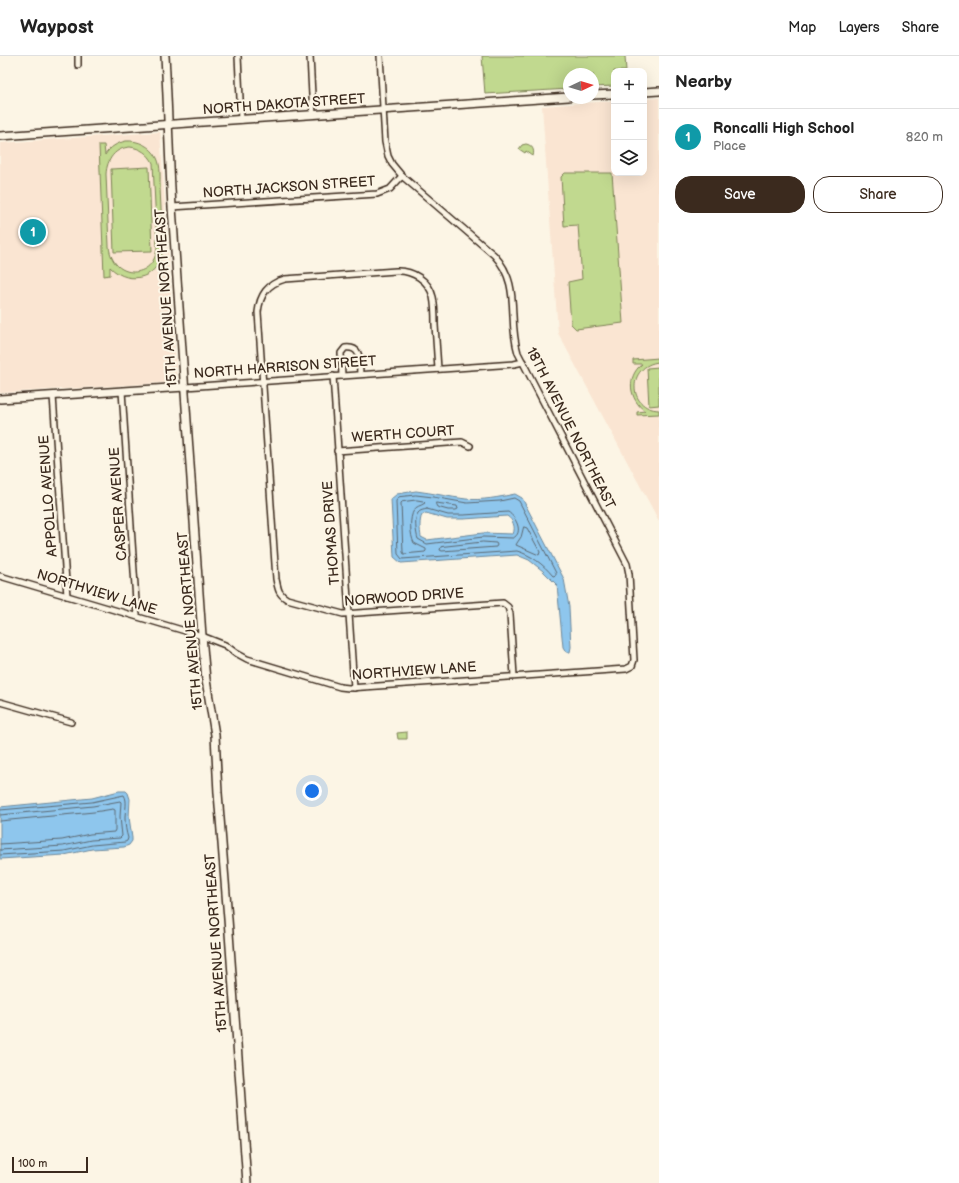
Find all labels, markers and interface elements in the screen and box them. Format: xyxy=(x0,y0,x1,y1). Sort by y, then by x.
text: Waypost xyxy=(20,16,94,39)
text: Map xyxy=(788,19,816,36)
text: Layers xyxy=(838,19,880,36)
text: Share xyxy=(902,19,939,36)
north arrow xyxy=(563,68,599,104)
map controls xyxy=(611,68,647,176)
button: + xyxy=(611,68,647,104)
text: Nearby xyxy=(675,72,732,92)
street label: NORTH DAKOTA STREET xyxy=(202,90,367,118)
button: − xyxy=(611,104,647,140)
text: Roncalli High School xyxy=(713,119,854,138)
text: 1 xyxy=(685,129,691,145)
text: 820 m xyxy=(906,129,943,145)
text: Place xyxy=(713,138,746,154)
button: layers xyxy=(611,140,647,176)
street label: NORTH JACKSON STREET xyxy=(202,172,377,202)
button: Save xyxy=(675,176,805,213)
button: Share xyxy=(813,176,943,213)
street label: 15TH AVENUE NORTHEAST xyxy=(151,207,181,388)
pin: 1 xyxy=(20,217,46,247)
street label: 18TH AVENUE NORTHEAST xyxy=(523,344,620,512)
street label: NORTH HARRISON STREET xyxy=(193,352,378,382)
street label: WERTH COURT xyxy=(351,422,456,446)
street label: APPOLLO AVENUE xyxy=(35,434,61,558)
street label: CASPER AVENUE xyxy=(106,447,130,561)
street label: THOMAS DRIVE xyxy=(319,480,343,586)
street label: 15TH AVENUE NORTHEAST xyxy=(174,530,206,711)
street label: NORTHVIEW LANE xyxy=(35,566,159,618)
street label: NORWOOD DRIVE xyxy=(344,584,464,610)
street label: NORTHVIEW LANE xyxy=(351,658,477,684)
your location xyxy=(302,781,322,801)
street label: 15TH AVENUE NORTHEAST xyxy=(201,852,231,1033)
scale bar xyxy=(12,1155,88,1174)
text: 100 m xyxy=(18,1157,47,1170)

